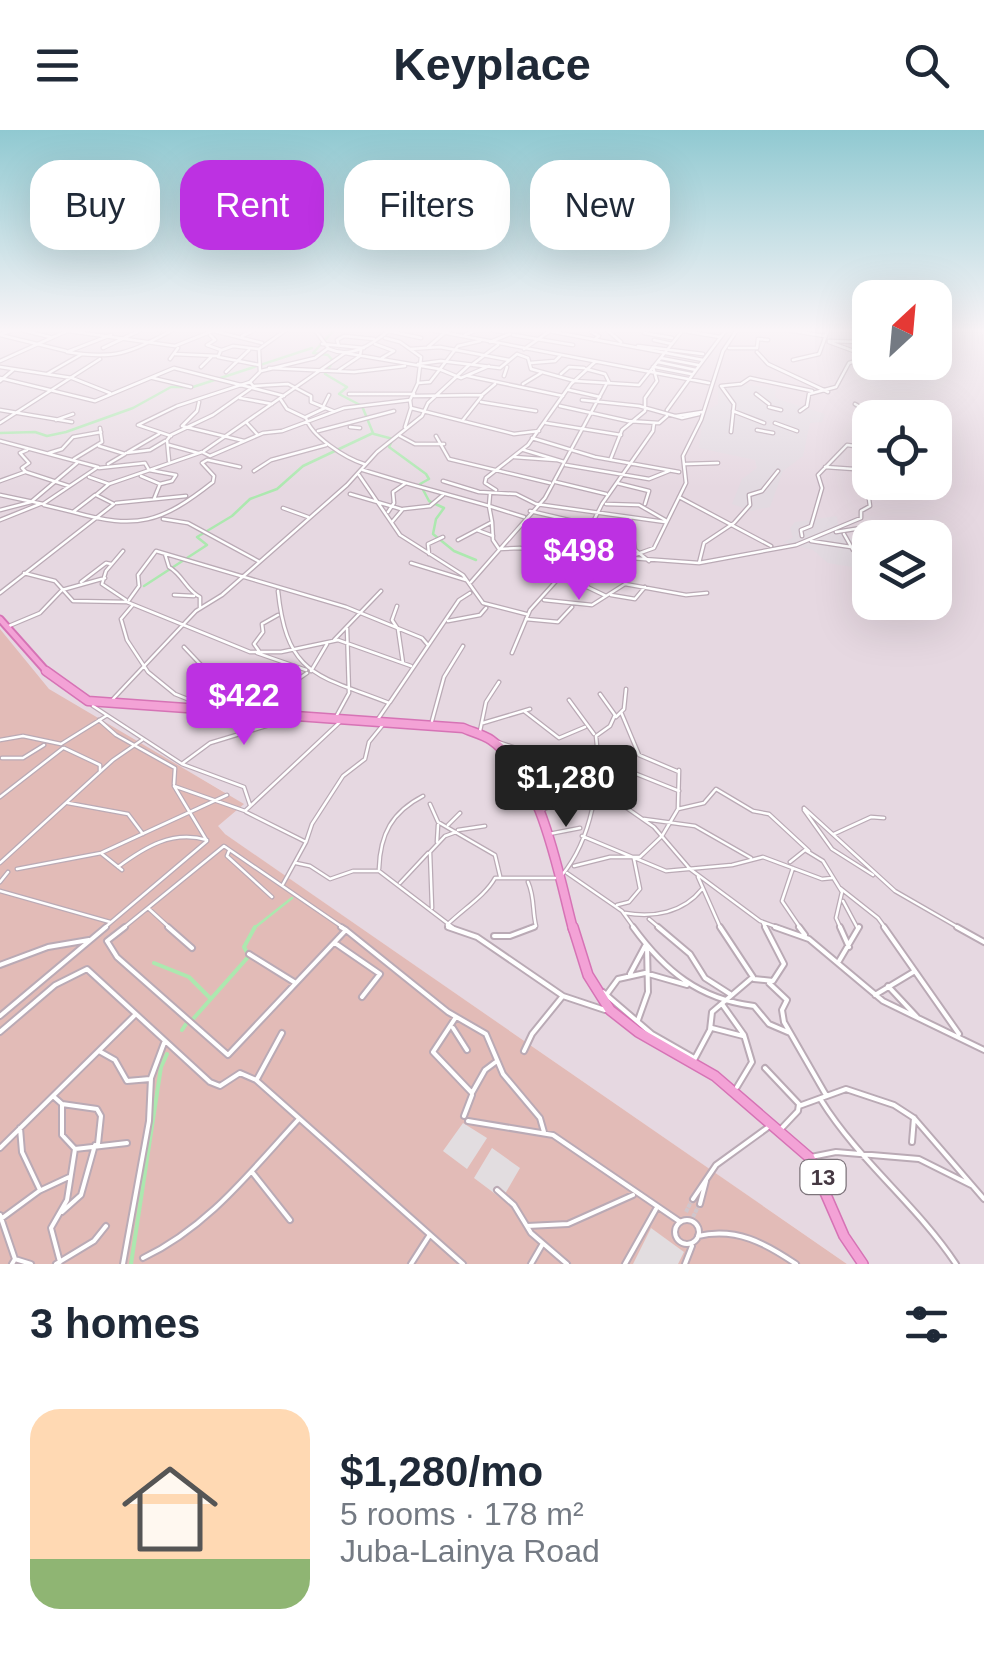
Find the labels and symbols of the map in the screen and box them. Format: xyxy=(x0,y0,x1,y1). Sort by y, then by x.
north arrow xyxy=(852,280,952,380)
pin: $498 xyxy=(520,518,638,603)
pin: $422 xyxy=(185,663,303,748)
pin: $1,280 xyxy=(485,745,647,830)
road number: 13 xyxy=(800,1160,846,1194)

